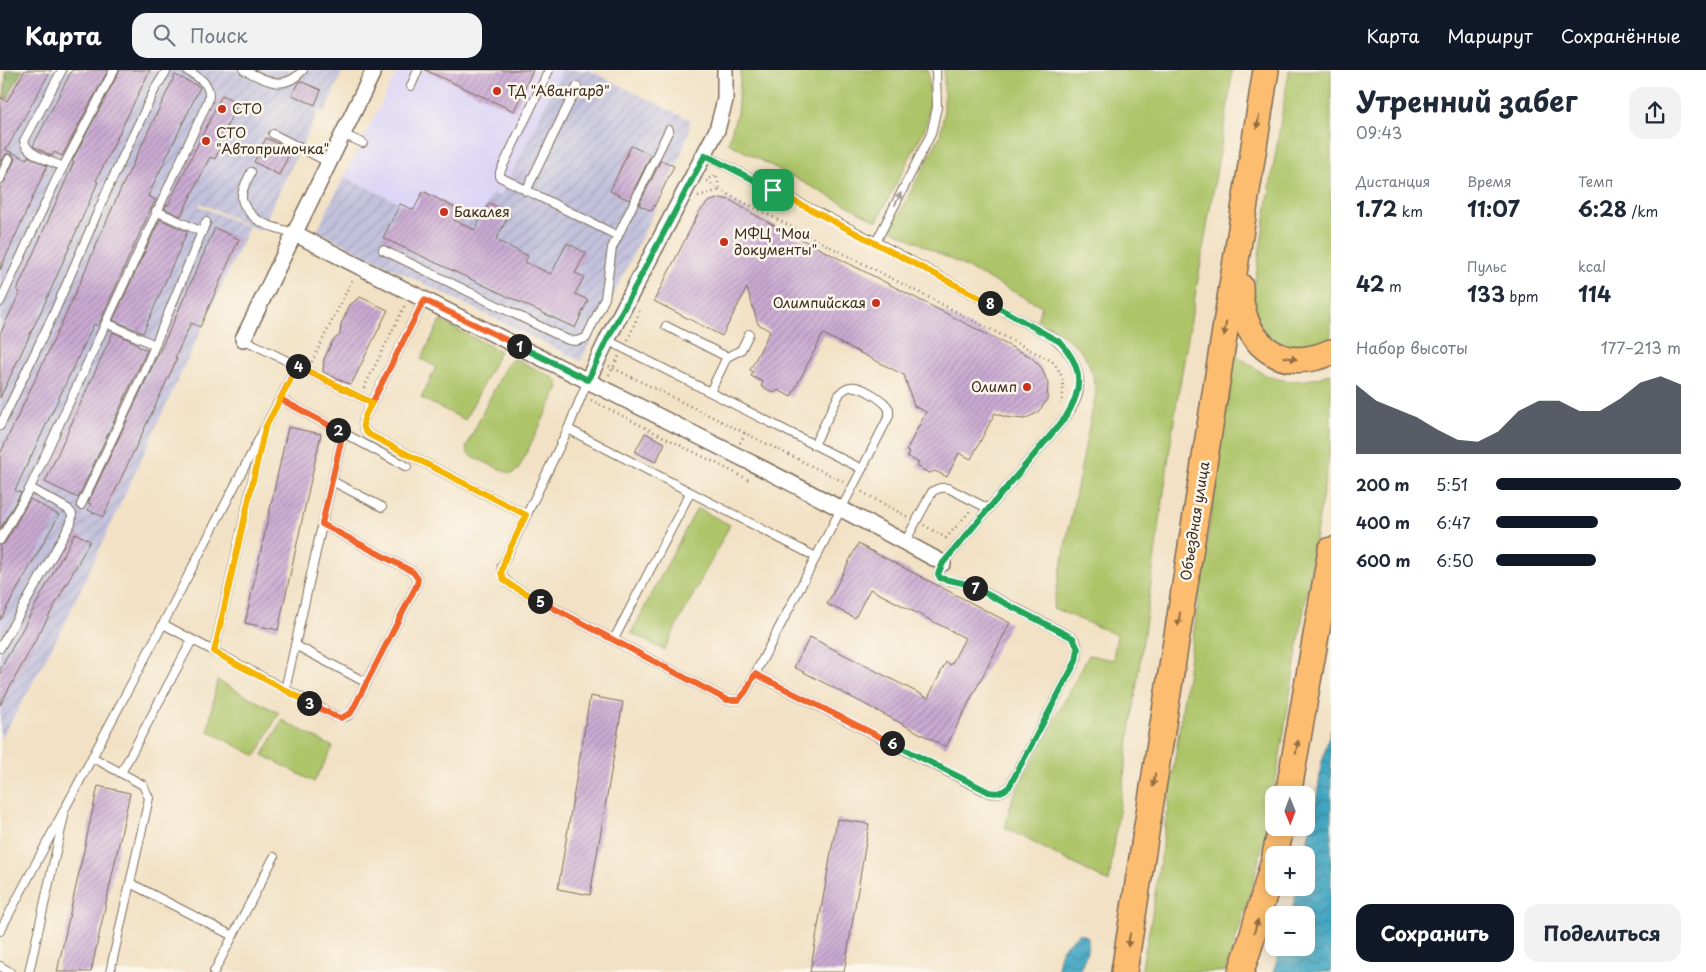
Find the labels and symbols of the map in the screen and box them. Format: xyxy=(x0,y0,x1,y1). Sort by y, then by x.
place label: ТД "Авангард" xyxy=(507,80,610,101)
marker: ТД "Авангард" xyxy=(491,85,503,97)
place label: СТО xyxy=(232,98,262,119)
marker: СТО xyxy=(216,103,228,115)
one-way arrow xyxy=(1254,114,1262,130)
place label: СТО "Автопримочка" xyxy=(216,122,329,159)
marker: СТО "Автопримочка" xyxy=(200,135,212,147)
pin xyxy=(752,169,794,211)
one-way arrow xyxy=(894,192,902,206)
place label: Бакалея xyxy=(454,201,510,222)
marker: Бакалея xyxy=(438,206,450,218)
place label: МФЦ "Мои документы" xyxy=(734,223,817,260)
marker: МФЦ "Мои документы" xyxy=(718,236,730,248)
pin: 8 xyxy=(978,290,1002,316)
place label: Олимпийская xyxy=(773,292,866,313)
marker: Олимпийская xyxy=(870,297,882,309)
one-way arrow xyxy=(1221,321,1229,337)
pin: 1 xyxy=(506,334,532,358)
pin: 4 xyxy=(286,354,310,378)
one-way arrow xyxy=(1283,354,1299,362)
place label: Олимп xyxy=(971,376,1017,397)
marker: Олимп xyxy=(1021,381,1033,393)
pin: 2 xyxy=(326,418,350,442)
street label: Объездная улица xyxy=(1175,460,1214,582)
pin: 7 xyxy=(962,576,988,600)
pin: 5 xyxy=(528,588,552,614)
one-way arrow xyxy=(1175,612,1183,628)
pin: 3 xyxy=(296,690,322,716)
pin: 6 xyxy=(880,730,904,756)
one-way arrow xyxy=(1294,739,1302,755)
one-way arrow xyxy=(1150,772,1158,788)
north arrow xyxy=(1265,786,1315,836)
one-way arrow xyxy=(1253,918,1261,933)
one-way arrow xyxy=(1125,933,1133,949)

